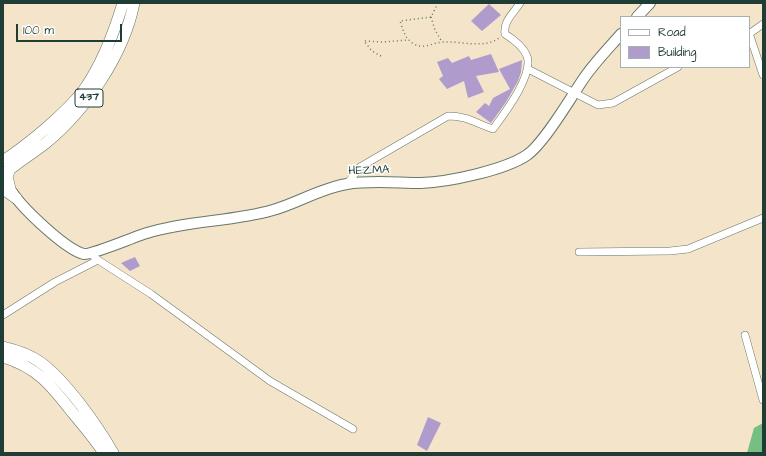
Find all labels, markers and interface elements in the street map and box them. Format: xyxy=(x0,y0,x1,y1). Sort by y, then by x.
scale bar xyxy=(18,16,124,42)
legend xyxy=(620,16,750,68)
text: 100 m xyxy=(23,22,54,39)
text: Road xyxy=(658,24,686,41)
text: Building xyxy=(658,44,696,61)
road number: 437 xyxy=(75,89,103,107)
street label: HEZMA xyxy=(348,163,390,179)

